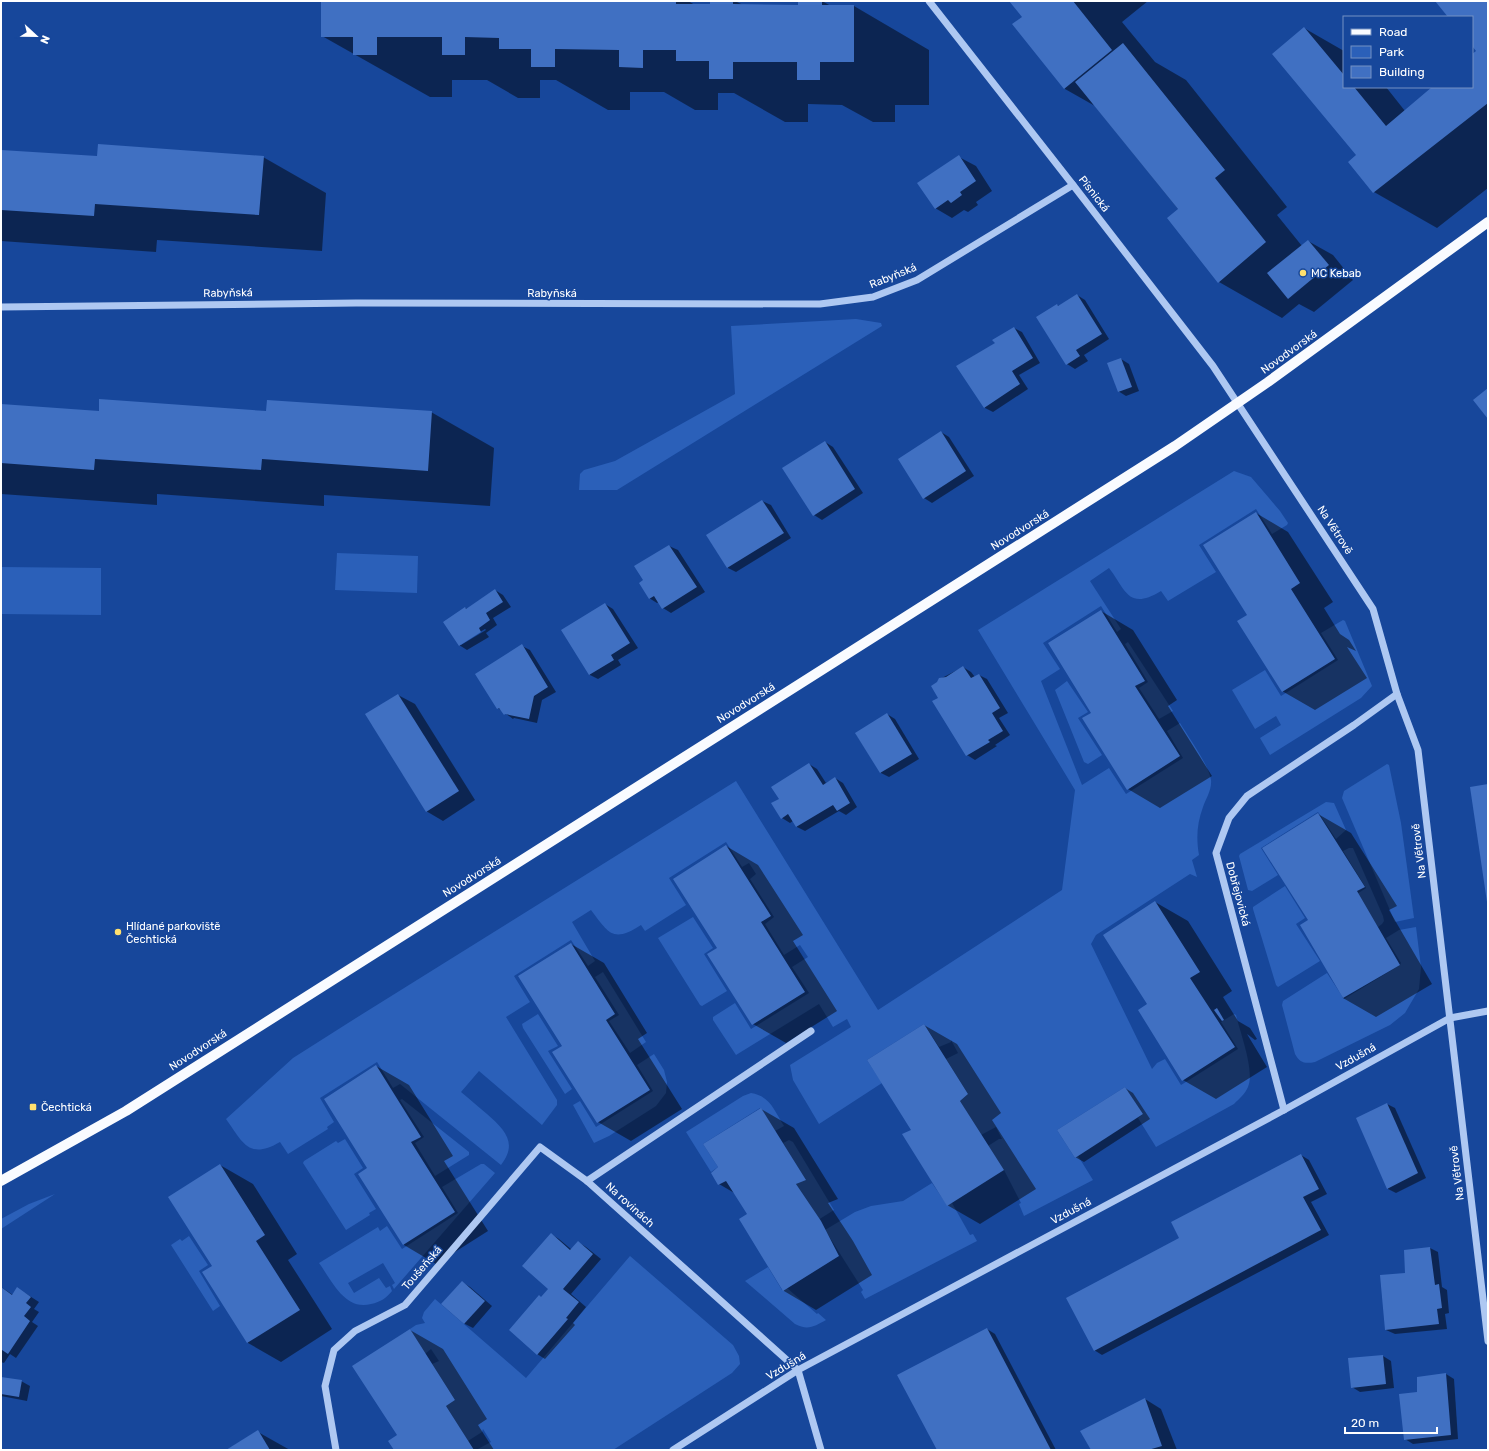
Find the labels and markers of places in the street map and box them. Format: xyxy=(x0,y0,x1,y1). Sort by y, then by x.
place label: MC Kebab xyxy=(1311,267,1361,280)
marker: MC Kebab xyxy=(1298,268,1308,278)
place label: Hlídané parkoviště Čechtická xyxy=(126,920,220,946)
marker: Hlídané parkoviště Čechtická xyxy=(113,927,123,937)
place label: Čechtická xyxy=(41,1101,92,1114)
marker: Čechtická xyxy=(28,1102,38,1112)

